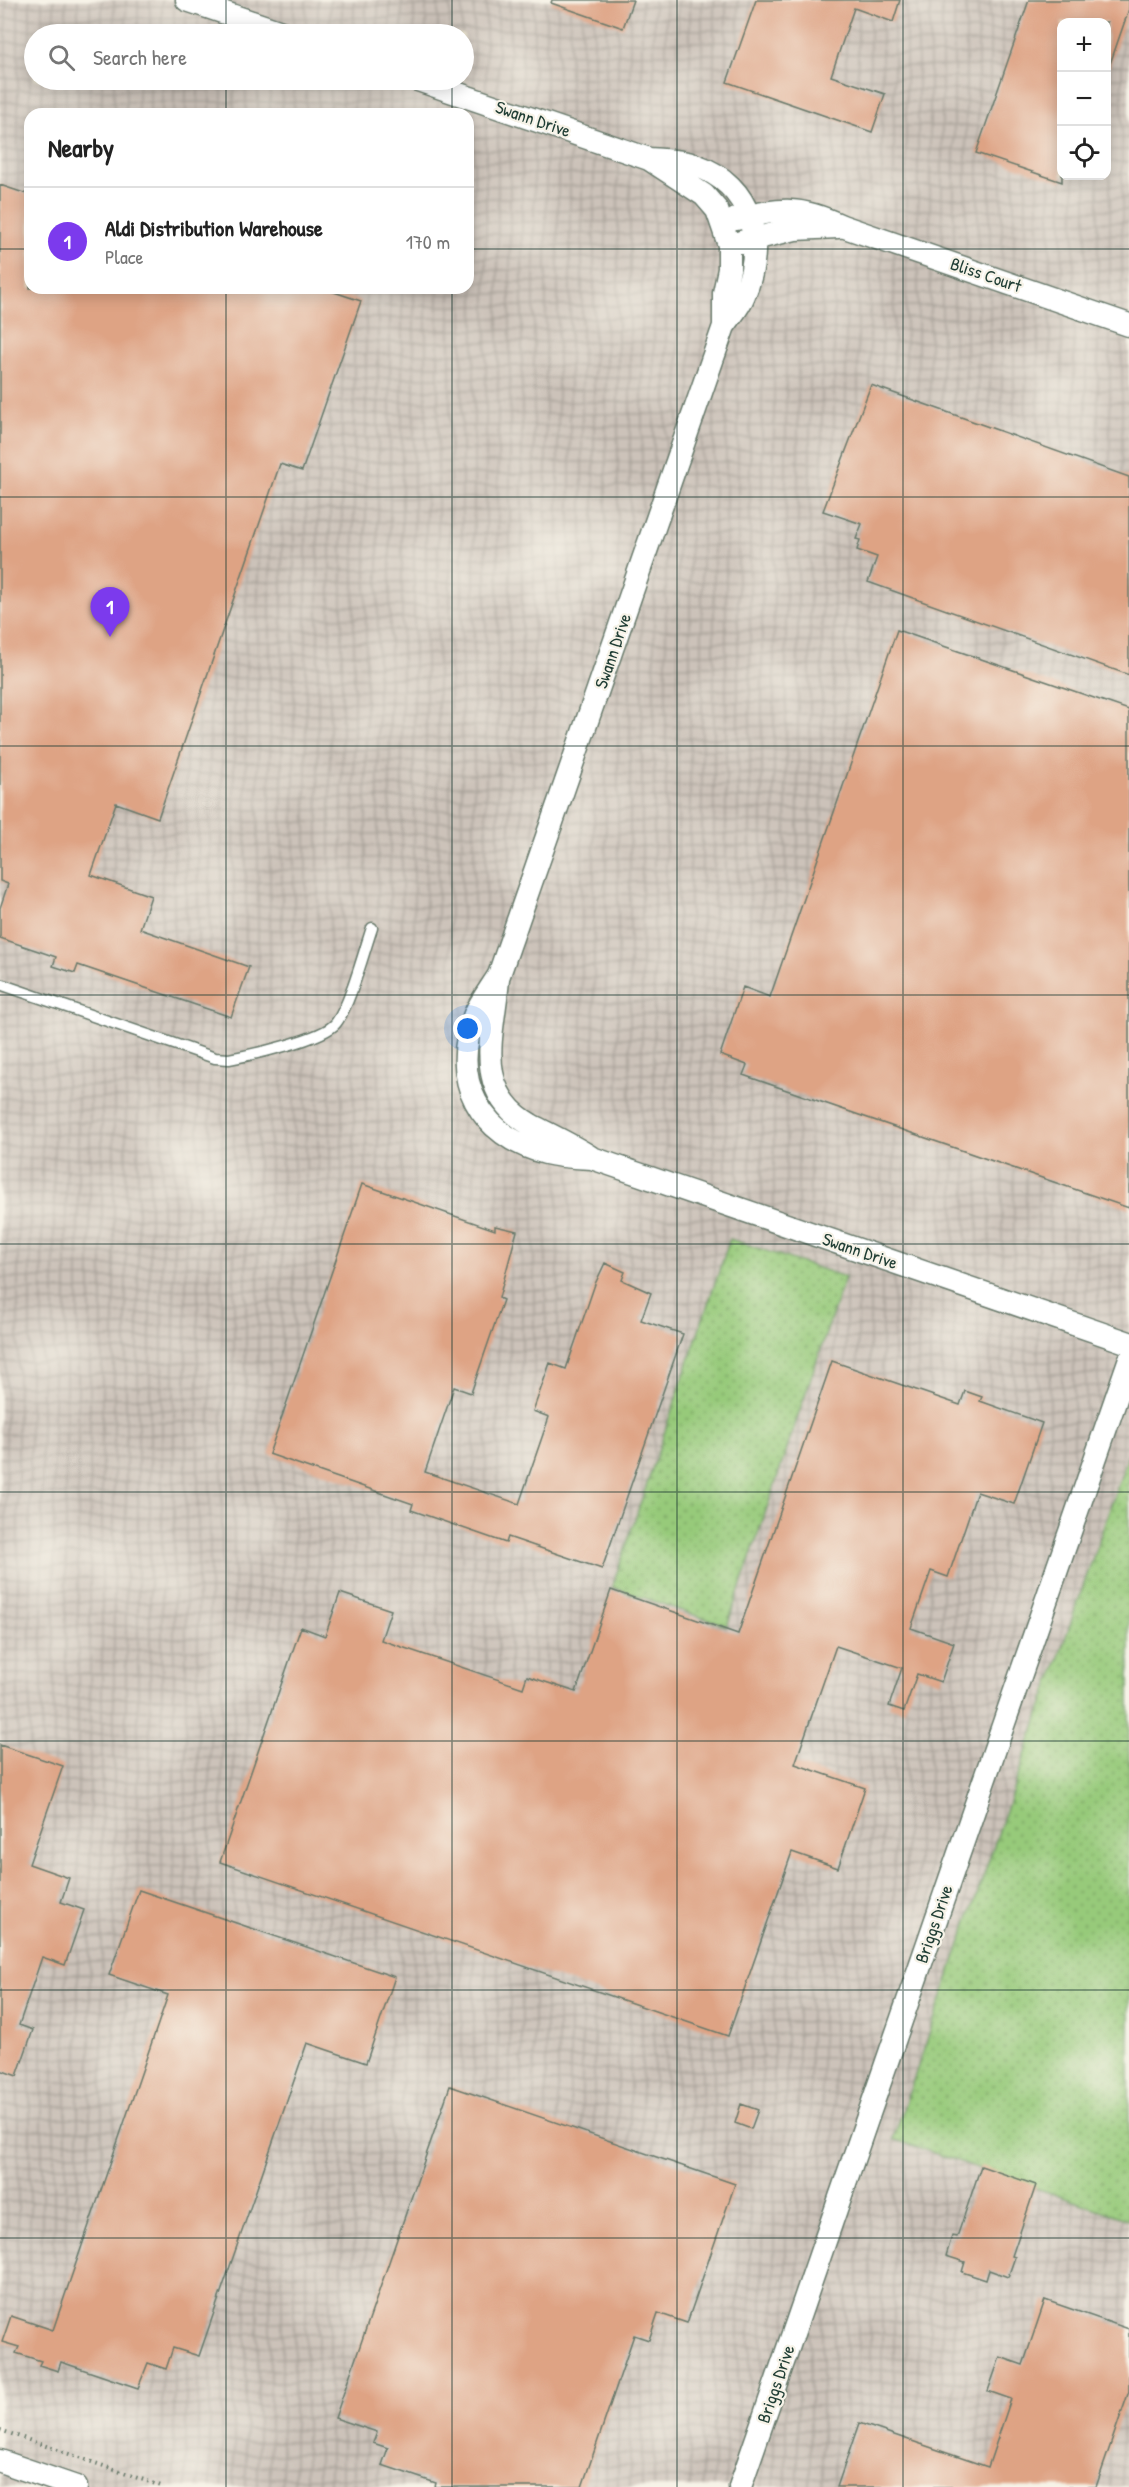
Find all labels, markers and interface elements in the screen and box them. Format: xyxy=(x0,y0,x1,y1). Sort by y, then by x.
map controls xyxy=(1057,18,1111,180)
button: + xyxy=(1057,18,1111,72)
search box xyxy=(24,24,474,90)
icon: search xyxy=(45,41,78,74)
text: Search here xyxy=(93,42,187,72)
button: − xyxy=(1057,72,1111,126)
street label: Swann Drive xyxy=(492,94,574,143)
button: locate xyxy=(1057,126,1111,180)
text: Nearby xyxy=(48,130,114,165)
text: Aldi Distribution Warehouse xyxy=(105,213,323,243)
text: 1 xyxy=(64,228,71,255)
text: 170 m xyxy=(406,228,450,255)
text: Place xyxy=(105,243,144,270)
street label: Bliss Court xyxy=(947,251,1026,299)
pin: 1 xyxy=(90,588,130,637)
street label: Swann Drive xyxy=(588,610,637,692)
your location xyxy=(453,1014,482,1043)
street label: Swann Drive xyxy=(819,1226,901,1275)
street label: Briggs Drive xyxy=(909,1881,959,1966)
street label: Briggs Drive xyxy=(751,2341,801,2426)

